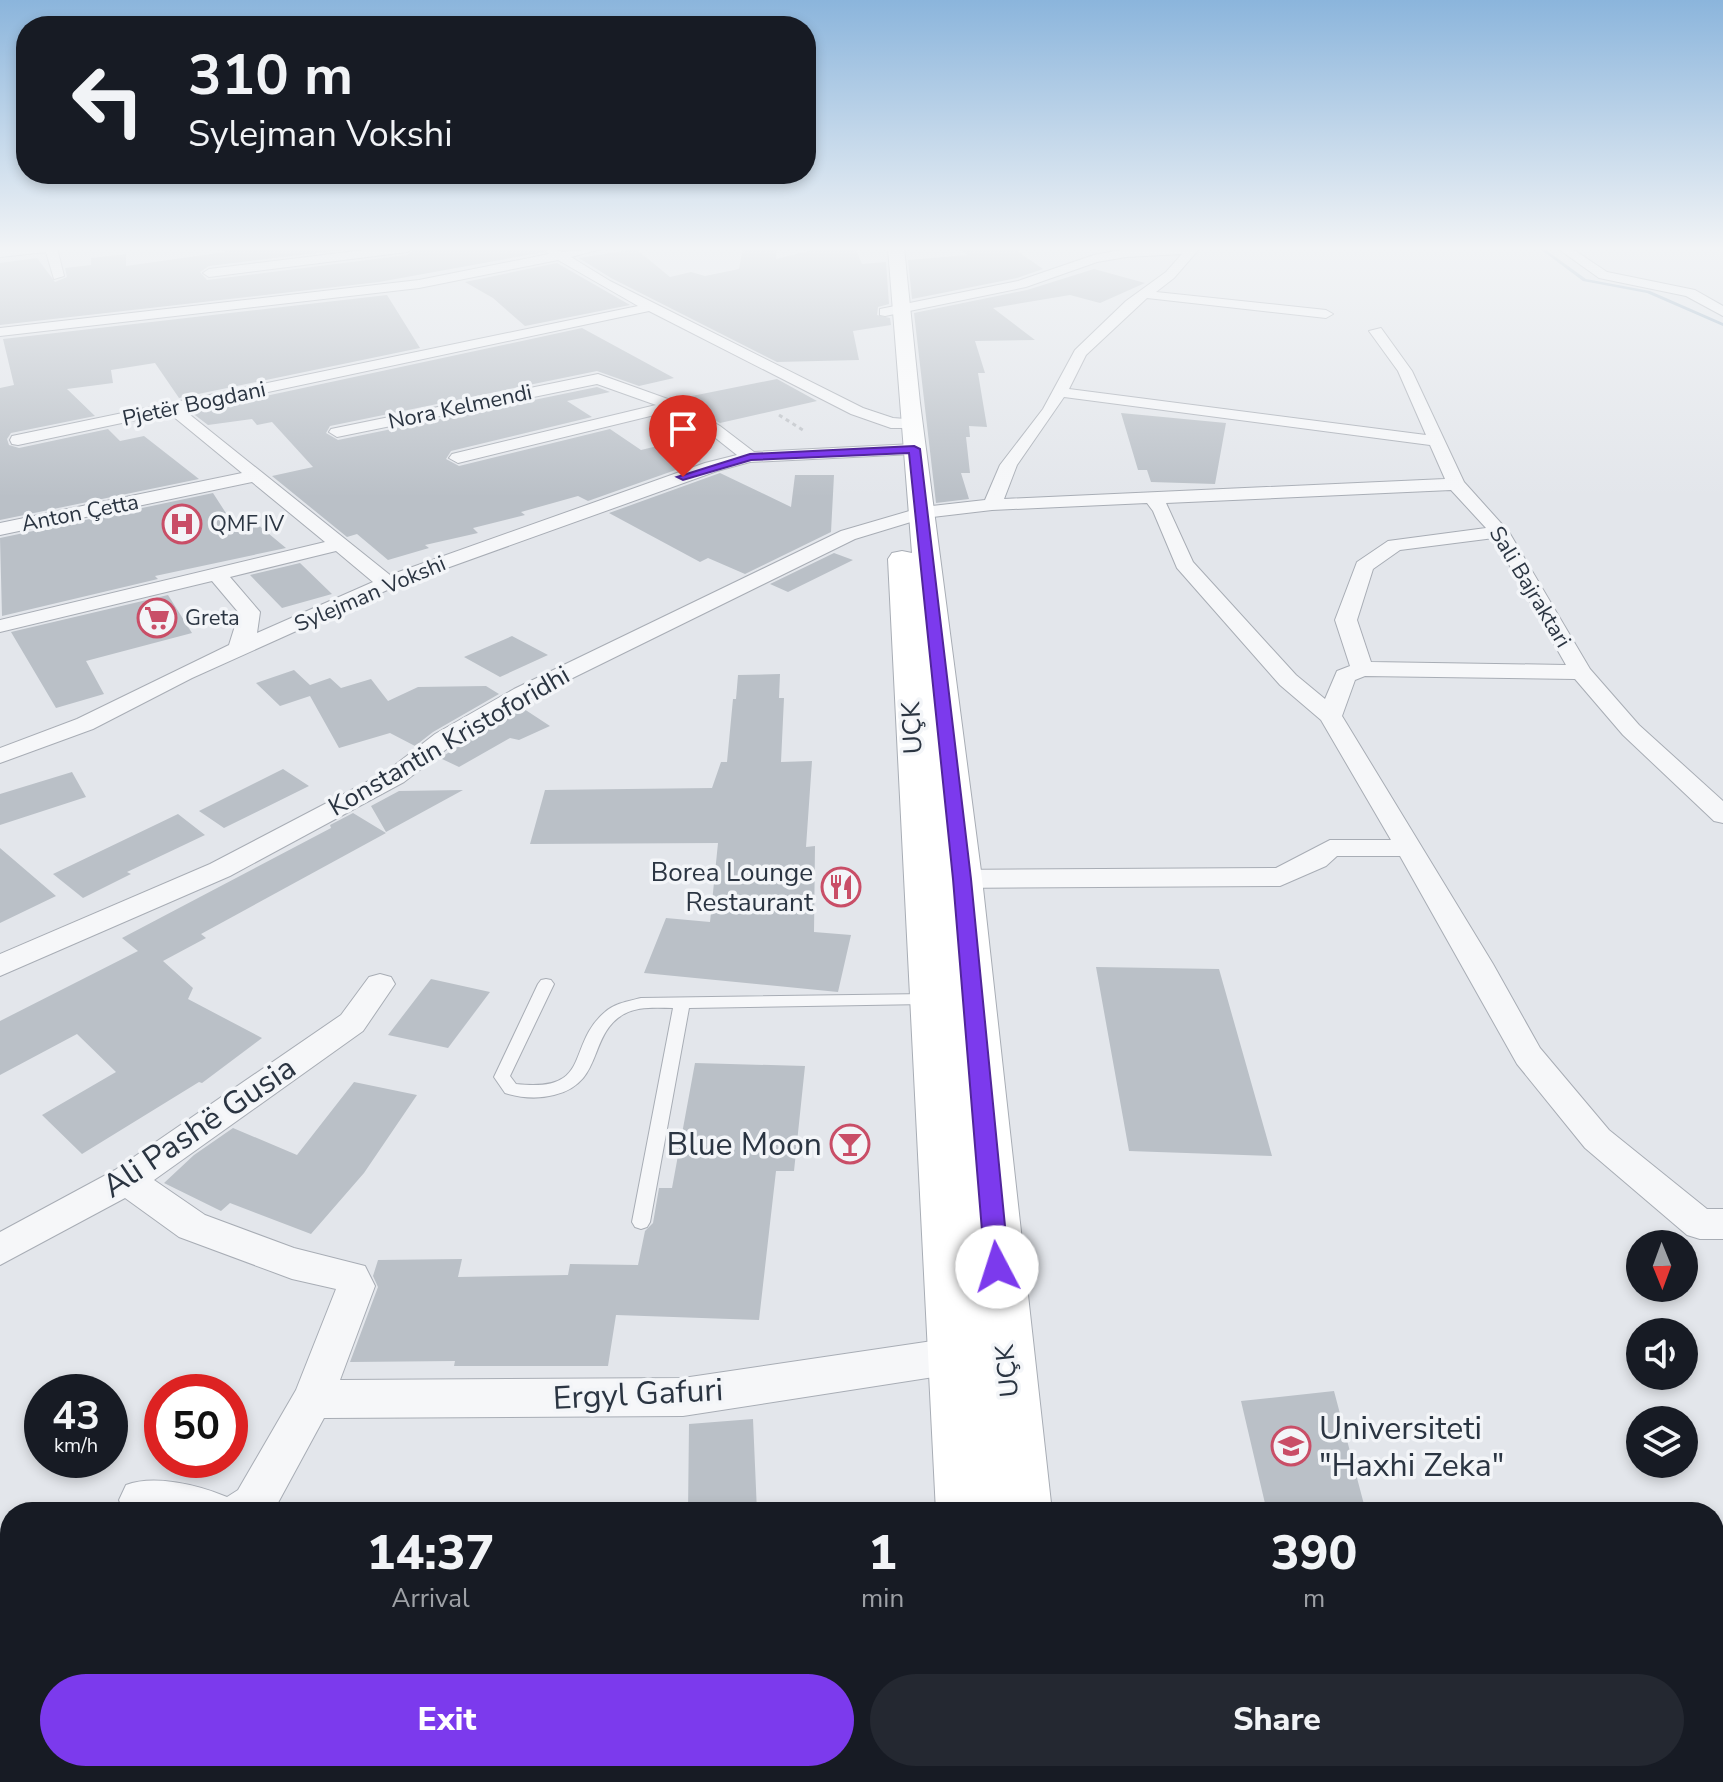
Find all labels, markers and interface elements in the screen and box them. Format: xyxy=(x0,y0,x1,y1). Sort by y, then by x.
text: 310 m xyxy=(188,37,353,114)
icon: left xyxy=(56,48,160,152)
text: Sylejman Vokshi xyxy=(188,110,453,159)
street label: Pjetër Bogdani xyxy=(120,374,268,434)
street label: Nora Kelmendi xyxy=(385,377,535,437)
pin xyxy=(649,395,717,477)
icon: arrive xyxy=(661,407,705,451)
street label: Anton Çetta xyxy=(19,487,141,539)
hospital icon: QMF IV xyxy=(161,503,203,545)
place label: QMF IV xyxy=(210,509,285,539)
street label: Sali Bajraktari xyxy=(1482,521,1578,653)
street label: Sylejman Vokshi xyxy=(290,549,450,639)
supermarket icon: Greta xyxy=(136,597,178,639)
place label: Greta xyxy=(185,603,240,633)
street label: Konstantin Kristoforidhi xyxy=(322,658,576,824)
street label: UÇK xyxy=(893,700,931,755)
place label: Borea Lounge Restaurant xyxy=(651,855,814,920)
restaurant icon: Borea Lounge Restaurant xyxy=(820,866,862,908)
street label: Ali Pashë Gusia xyxy=(94,1046,304,1208)
place label: Blue Moon xyxy=(667,1123,822,1166)
bar icon: Blue Moon xyxy=(829,1123,871,1165)
position arrow xyxy=(955,1225,1039,1309)
north arrow xyxy=(1626,1230,1698,1302)
map controls xyxy=(1626,1230,1698,1478)
button: sound xyxy=(1626,1318,1698,1390)
street label: UÇK xyxy=(987,1342,1027,1399)
street label: Ergyl Gafuri xyxy=(552,1368,724,1420)
speed limit sign: 50 xyxy=(144,1374,248,1478)
text: 43 xyxy=(52,1389,100,1443)
button: layers xyxy=(1626,1406,1698,1478)
place label: Universiteti "Haxhi Zeka" xyxy=(1319,1407,1504,1487)
school or university icon: Universiteti "Haxhi Zeka" xyxy=(1270,1425,1312,1467)
text: km/h xyxy=(54,1432,98,1459)
text: 14:37 xyxy=(367,1520,494,1586)
text: 1 xyxy=(868,1520,897,1586)
text: 390 xyxy=(1271,1520,1357,1586)
text: Arrival xyxy=(391,1581,470,1616)
text: min xyxy=(861,1581,904,1616)
text: m xyxy=(1303,1581,1325,1616)
button: Exit xyxy=(40,1674,854,1766)
button: Share xyxy=(870,1674,1684,1766)

